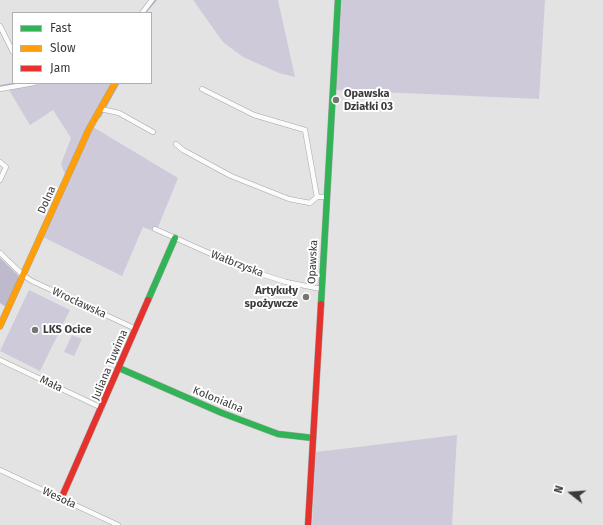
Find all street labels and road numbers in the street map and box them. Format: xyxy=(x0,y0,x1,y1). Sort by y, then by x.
street label: Dolna xyxy=(35,184,59,216)
street label: Opawska xyxy=(305,239,321,285)
street label: Wałbrzyska xyxy=(209,248,265,280)
street label: Wrocławska xyxy=(50,285,108,321)
street label: Juliana Tuwima xyxy=(89,328,131,402)
street label: Mała xyxy=(37,373,65,395)
street label: Kolonialna xyxy=(191,384,245,416)
street label: Wesoła xyxy=(40,484,78,512)

